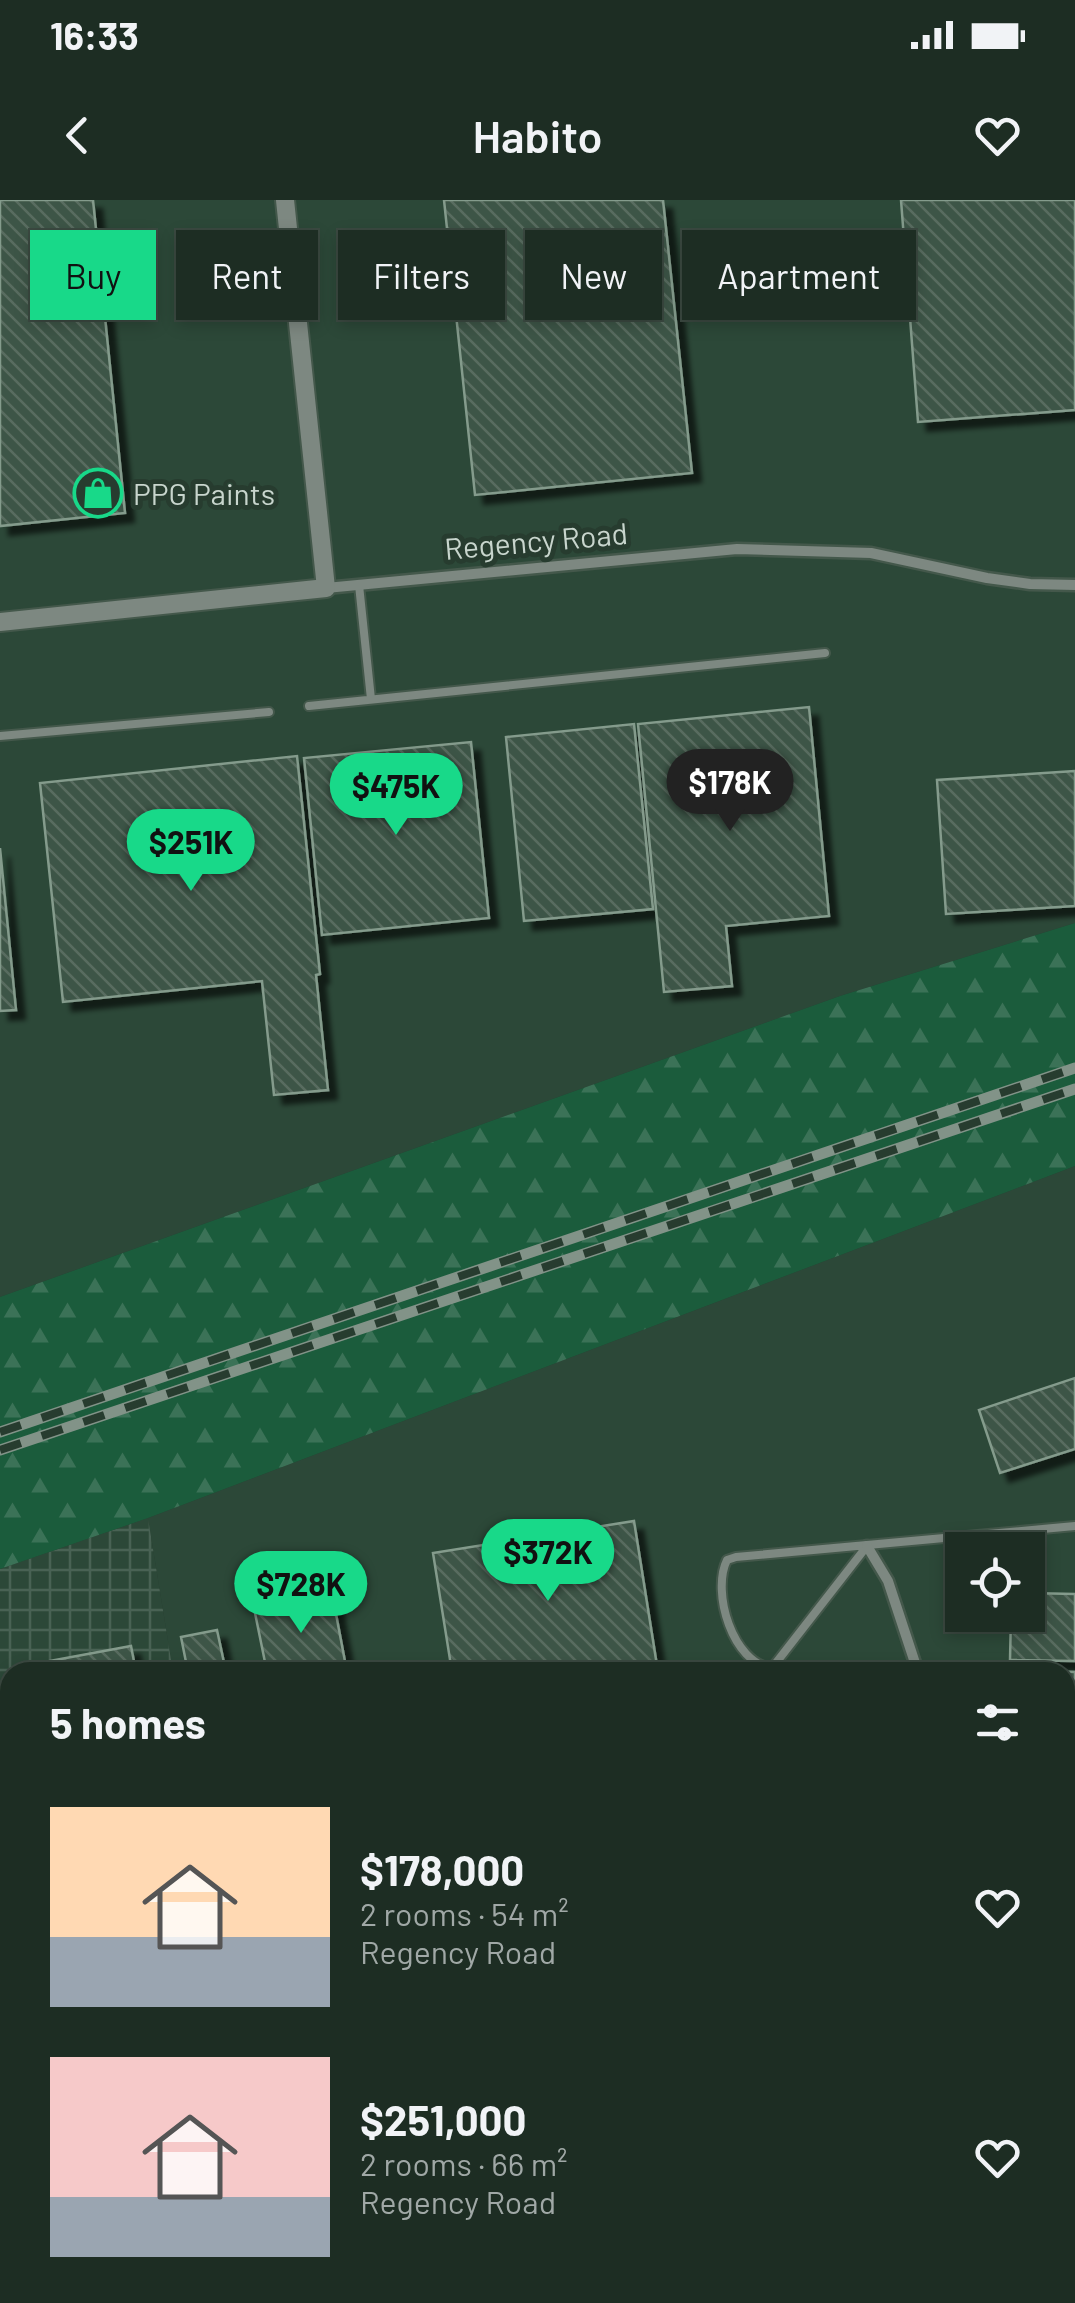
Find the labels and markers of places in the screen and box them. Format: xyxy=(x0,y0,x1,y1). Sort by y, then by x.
shop icon: PPG Paints xyxy=(72,467,124,519)
place label: PPG Paints xyxy=(133,475,275,511)
pin: $178K xyxy=(660,749,800,834)
pin: $475K xyxy=(326,753,466,838)
pin: $251K xyxy=(121,809,261,894)
pin: $372K xyxy=(478,1519,618,1604)
pin: $728K xyxy=(231,1551,371,1636)

